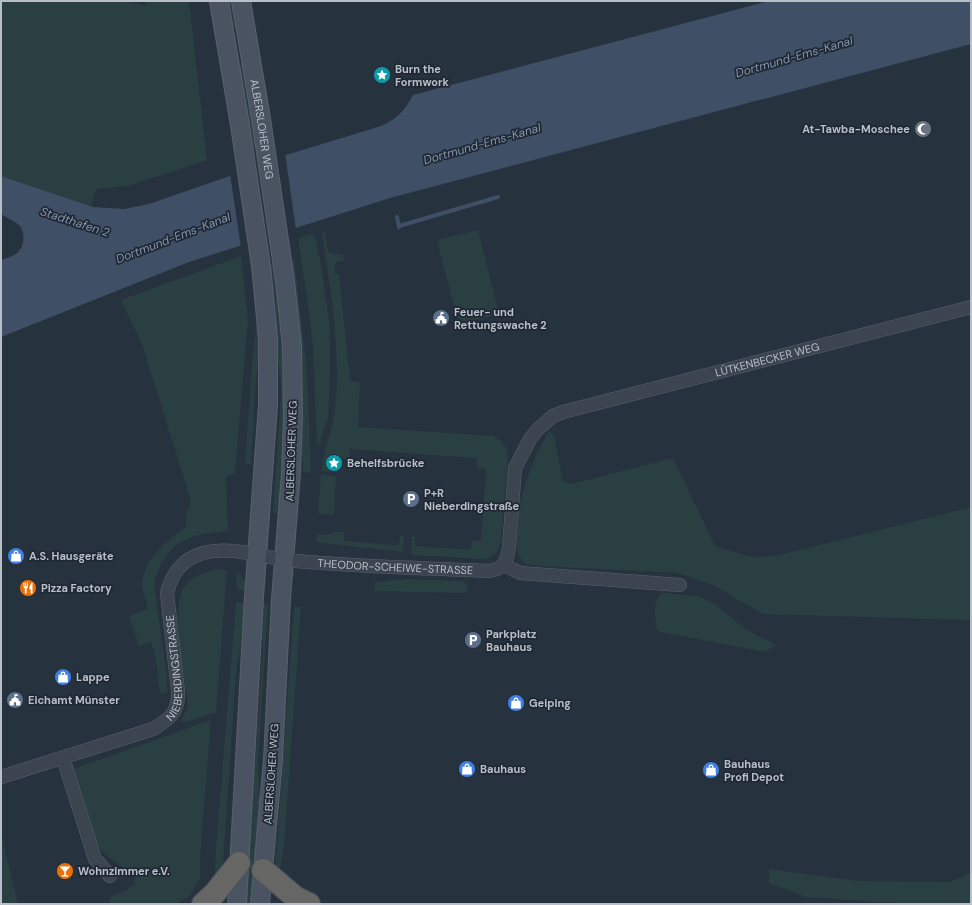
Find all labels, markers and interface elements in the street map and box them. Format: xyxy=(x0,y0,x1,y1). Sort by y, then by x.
water label: Dortmund-Ems-Kanal xyxy=(733,32,855,81)
place label: Burn the Formwork xyxy=(395,62,449,89)
place icon: Burn the Formwork xyxy=(372,65,392,85)
street label: ALBERSLOHER WEG xyxy=(247,78,277,180)
water label: Dortmund-Ems-Kanal xyxy=(421,119,543,168)
mosque icon: At-Tawba-Moschee xyxy=(913,119,933,139)
place label: At-Tawba-Moschee xyxy=(802,122,910,136)
water label: Stadthafen 2 xyxy=(38,203,112,241)
water label: Dortmund-Ems-Kanal xyxy=(113,209,233,267)
place label: Feuer- und Rettungswache 2 xyxy=(454,305,547,332)
public building icon: Feuer- und Rettungswache 2 xyxy=(431,308,451,328)
street label: LÜTKENBECKER WEG xyxy=(714,339,821,380)
street label: ALBERSLOHER WEG xyxy=(282,400,300,502)
place icon: Behelfsbrücke xyxy=(324,453,344,473)
place label: Behelfsbrücke xyxy=(347,456,425,470)
place label: P+R Nieberdingstraße xyxy=(424,486,520,513)
parking icon: P+R Nieberdingstraße xyxy=(401,489,421,509)
shop icon: A.S. Hausgeräte xyxy=(6,546,26,566)
place label: A.S. Hausgeräte xyxy=(29,549,114,563)
street label: THEODOR-SCHEIWE-STRASSE xyxy=(317,556,473,577)
restaurant icon: Pizza Factory xyxy=(18,578,38,598)
place label: Pizza Factory xyxy=(41,581,112,595)
street label: NIEBERDINGSTRASSE xyxy=(163,614,185,724)
place label: Parkplatz Bauhaus xyxy=(486,627,536,654)
parking icon: Parkplatz Bauhaus xyxy=(463,630,483,650)
shop icon: Lappe xyxy=(53,667,73,687)
place label: Lappe xyxy=(76,670,110,684)
public building icon: Eichamt Münster xyxy=(5,690,25,710)
place label: Eichamt Münster xyxy=(28,693,120,707)
shop icon: Geiping xyxy=(506,693,526,713)
place label: Geiping xyxy=(529,696,571,710)
street label: ALBERSLOHER WEG xyxy=(261,723,281,825)
place label: Bauhaus Profi Depot xyxy=(724,757,784,784)
shop icon: Bauhaus xyxy=(457,759,477,779)
shop icon: Bauhaus Profi Depot xyxy=(701,760,721,780)
place label: Bauhaus xyxy=(480,762,526,776)
bar icon: Wohnzimmer e.V. xyxy=(55,861,75,881)
place label: Wohnzimmer e.V. xyxy=(78,864,170,878)

